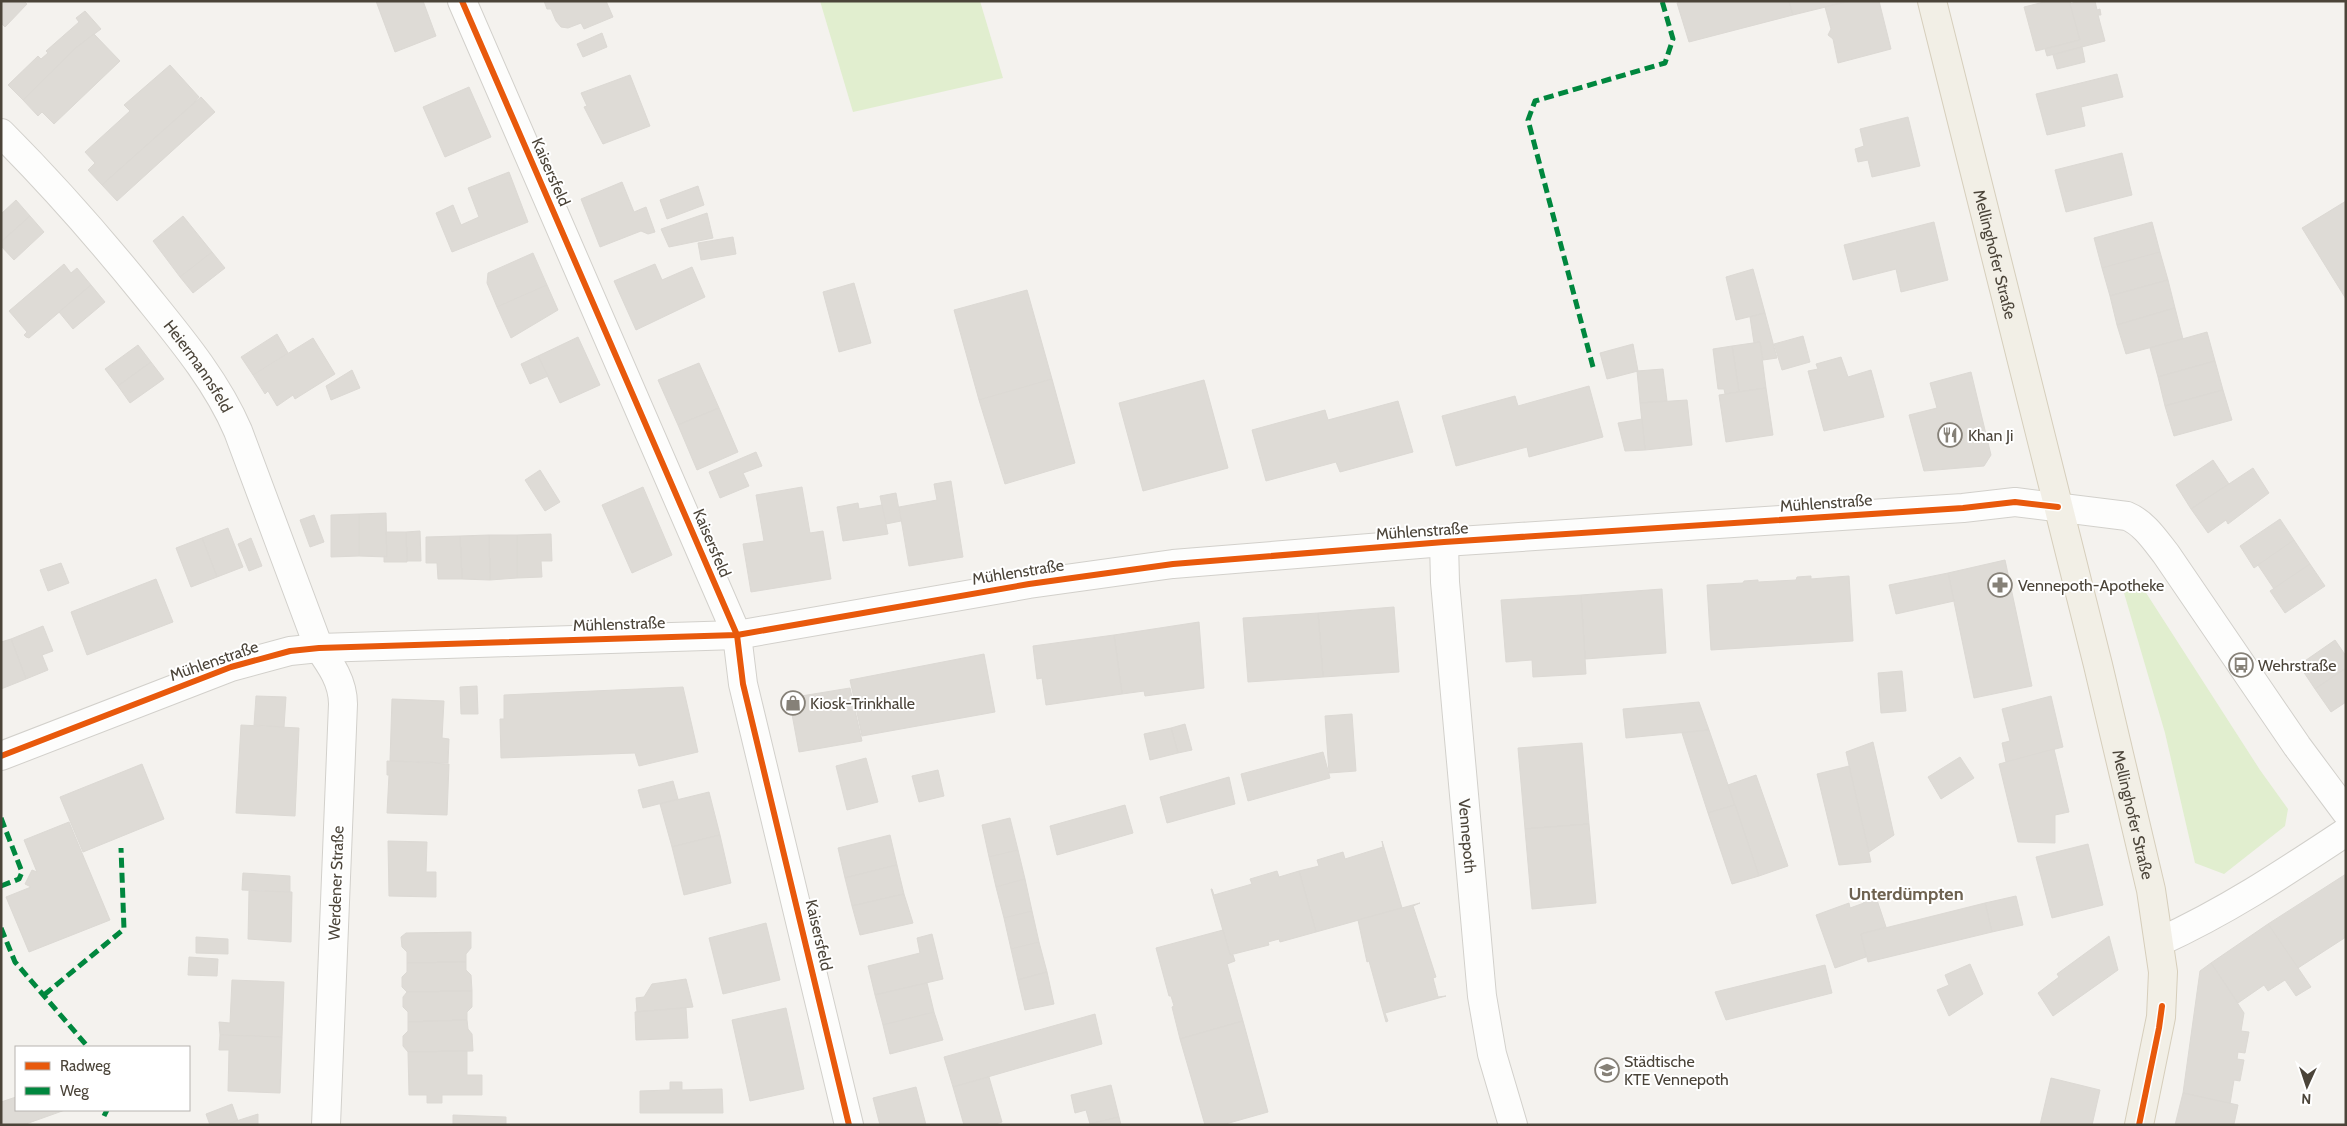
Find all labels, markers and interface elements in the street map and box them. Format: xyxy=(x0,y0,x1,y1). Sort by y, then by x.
street label: Kaisersfeld xyxy=(528,135,574,209)
street label: Mellinghofer Straße xyxy=(1970,187,2021,321)
street label: Heiermannsfeld xyxy=(160,316,237,416)
restaurant icon: Khan Ji xyxy=(1937,422,1963,448)
place label: Khan Ji xyxy=(1968,426,2013,445)
street label: Mühlenstraße xyxy=(1779,490,1873,516)
street label: Kaisersfeld xyxy=(689,506,735,580)
street label: Mühlenstraße xyxy=(1375,518,1469,544)
street label: Mühlenstraße xyxy=(971,555,1065,589)
pharmacy icon: Vennepoth-Apotheke xyxy=(1987,572,2013,598)
place label: Vennepoth-Apotheke xyxy=(2018,576,2164,595)
street label: Mühlenstraße xyxy=(572,613,666,635)
street label: Mühlenstraße xyxy=(167,637,261,685)
bus stop icon: Wehrstraße xyxy=(2228,652,2254,678)
place label: Wehrstraße xyxy=(2258,656,2336,675)
shop icon: Kiosk-Trinkhalle xyxy=(780,690,806,716)
place label: Kiosk-Trinkhalle xyxy=(810,694,915,713)
street label: Mellinghofer Straße xyxy=(2109,748,2158,881)
street label: Vennepoth xyxy=(1455,798,1480,874)
street label: Werdener Straße xyxy=(325,825,347,941)
district label: Unterdümpten xyxy=(1848,883,1964,905)
street label: Kaisersfeld xyxy=(802,898,836,972)
legend xyxy=(15,1046,190,1111)
place label: Städtische KTE Vennepoth xyxy=(1624,1052,1729,1089)
text: Radweg xyxy=(60,1057,111,1075)
school or university icon: Städtische KTE Vennepoth xyxy=(1594,1057,1620,1083)
north arrow xyxy=(2282,1061,2332,1111)
text: Weg xyxy=(60,1082,89,1100)
text: N xyxy=(2301,1090,2312,1108)

